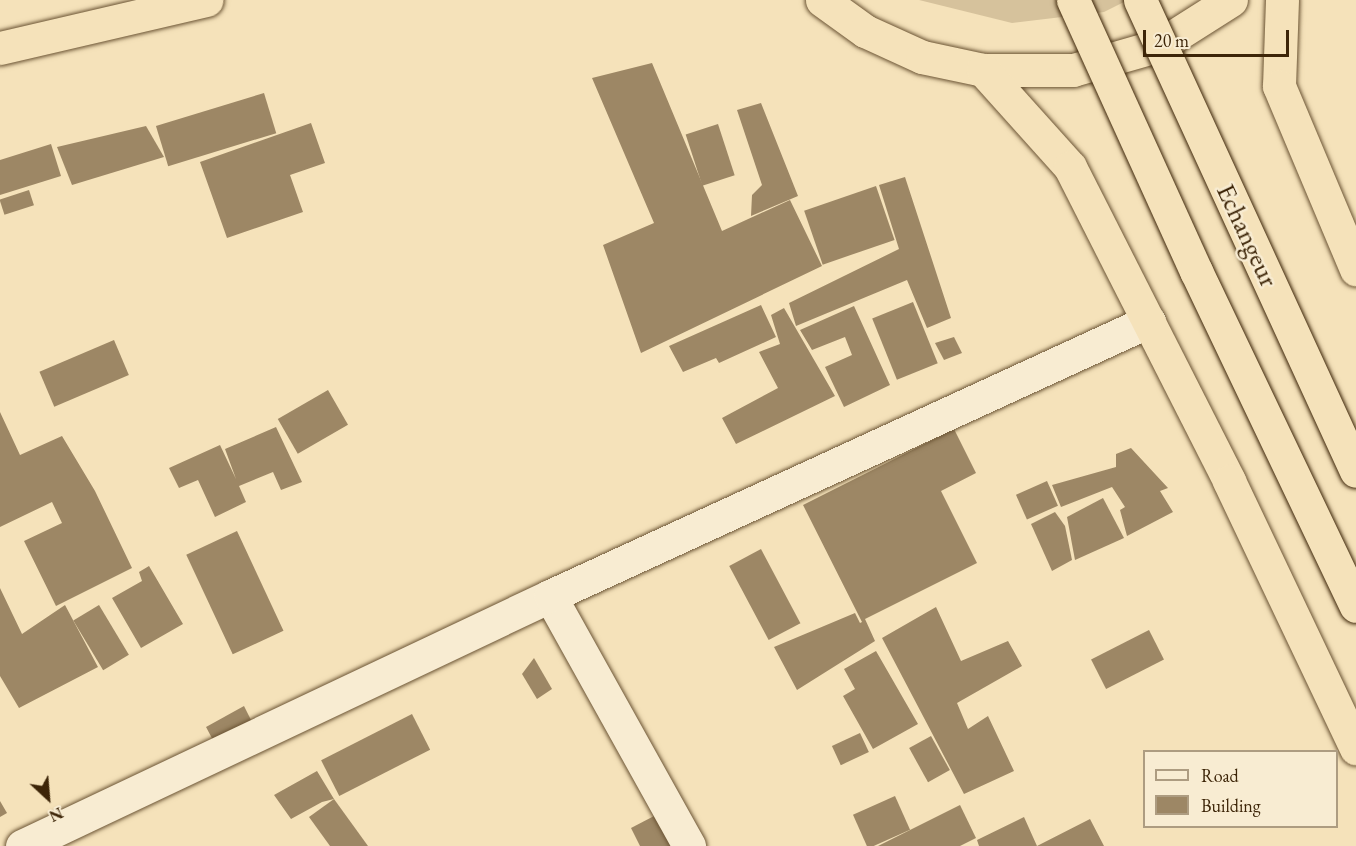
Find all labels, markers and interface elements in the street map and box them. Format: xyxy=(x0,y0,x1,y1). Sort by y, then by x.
scale bar xyxy=(1146,18,1292,56)
text: 20 m xyxy=(1154,29,1189,52)
street label: Echangeur xyxy=(1210,178,1286,292)
legend xyxy=(1143,750,1338,828)
text: Road xyxy=(1201,764,1239,787)
north arrow xyxy=(18,768,78,828)
text: Building xyxy=(1201,794,1261,817)
text: N xyxy=(46,802,67,827)

